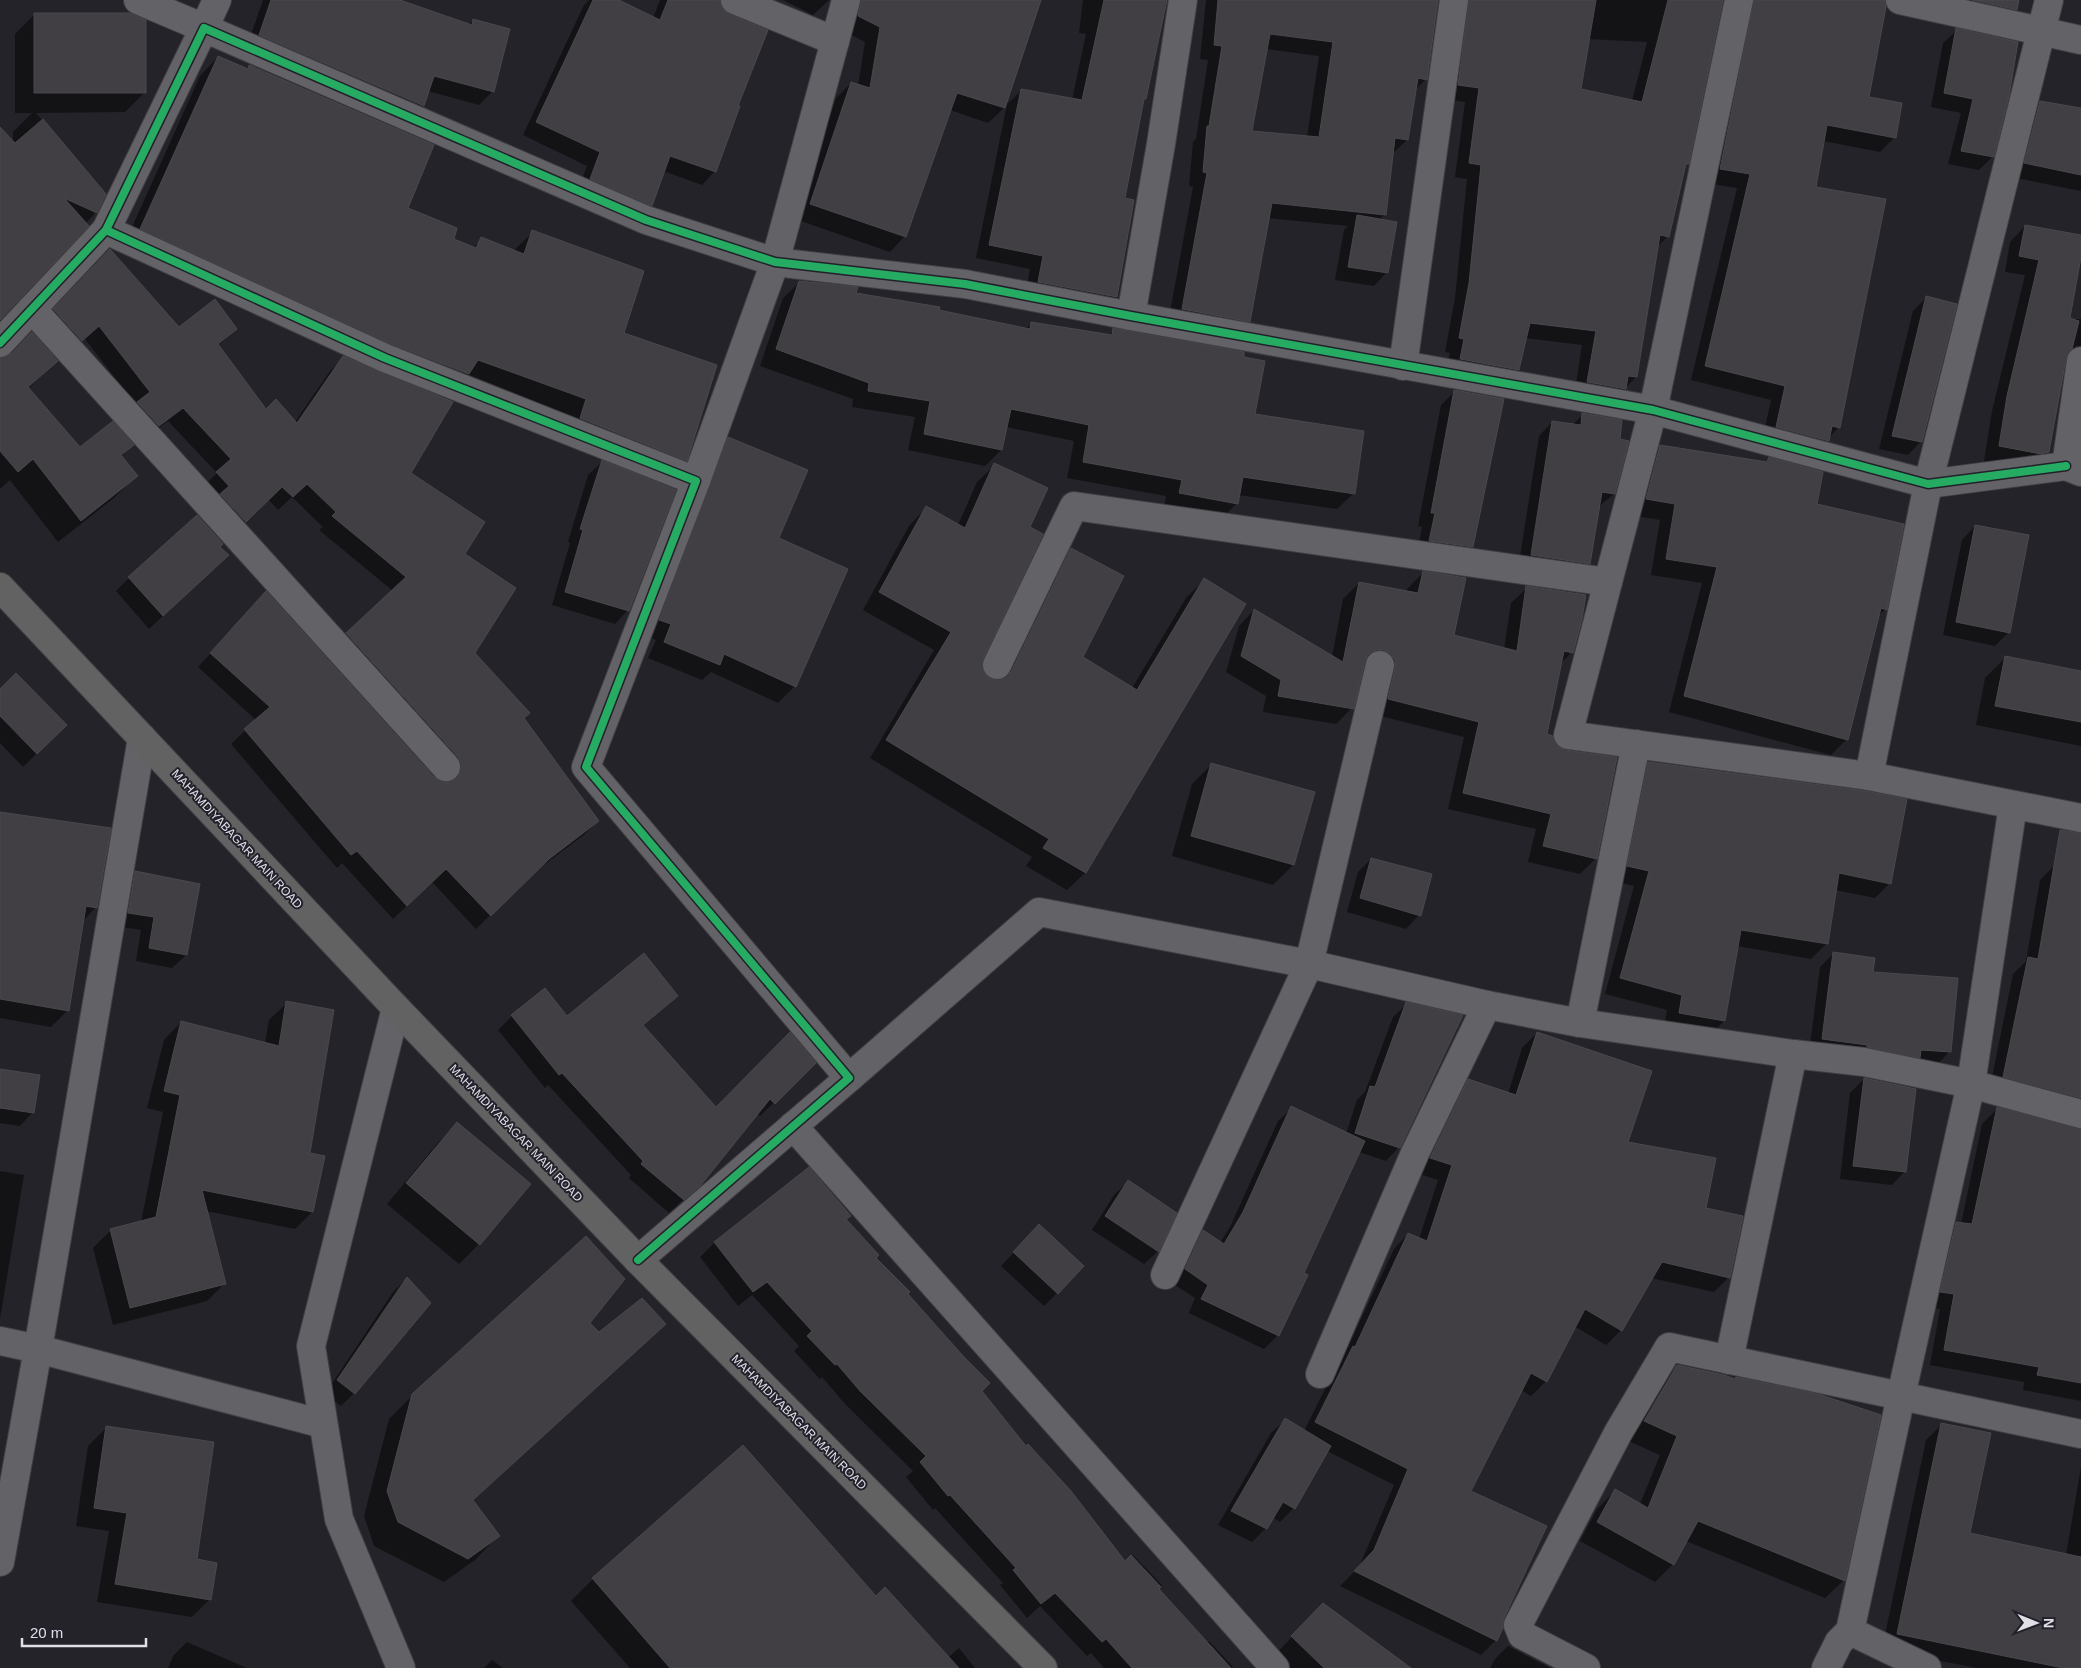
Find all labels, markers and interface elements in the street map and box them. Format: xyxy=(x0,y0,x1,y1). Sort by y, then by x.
street label: MAHAMDIYABAGAR MAIN ROAD xyxy=(169,767,305,912)
street label: MAHAMDIYABAGAR MAIN ROAD xyxy=(447,1062,586,1205)
street label: MAHAMDIYABAGAR MAIN ROAD xyxy=(729,1352,870,1493)
north arrow xyxy=(2011,1598,2061,1648)
scale bar xyxy=(22,1616,146,1648)
text: N xyxy=(2041,1618,2057,1628)
text: 20 m xyxy=(30,1624,63,1641)

